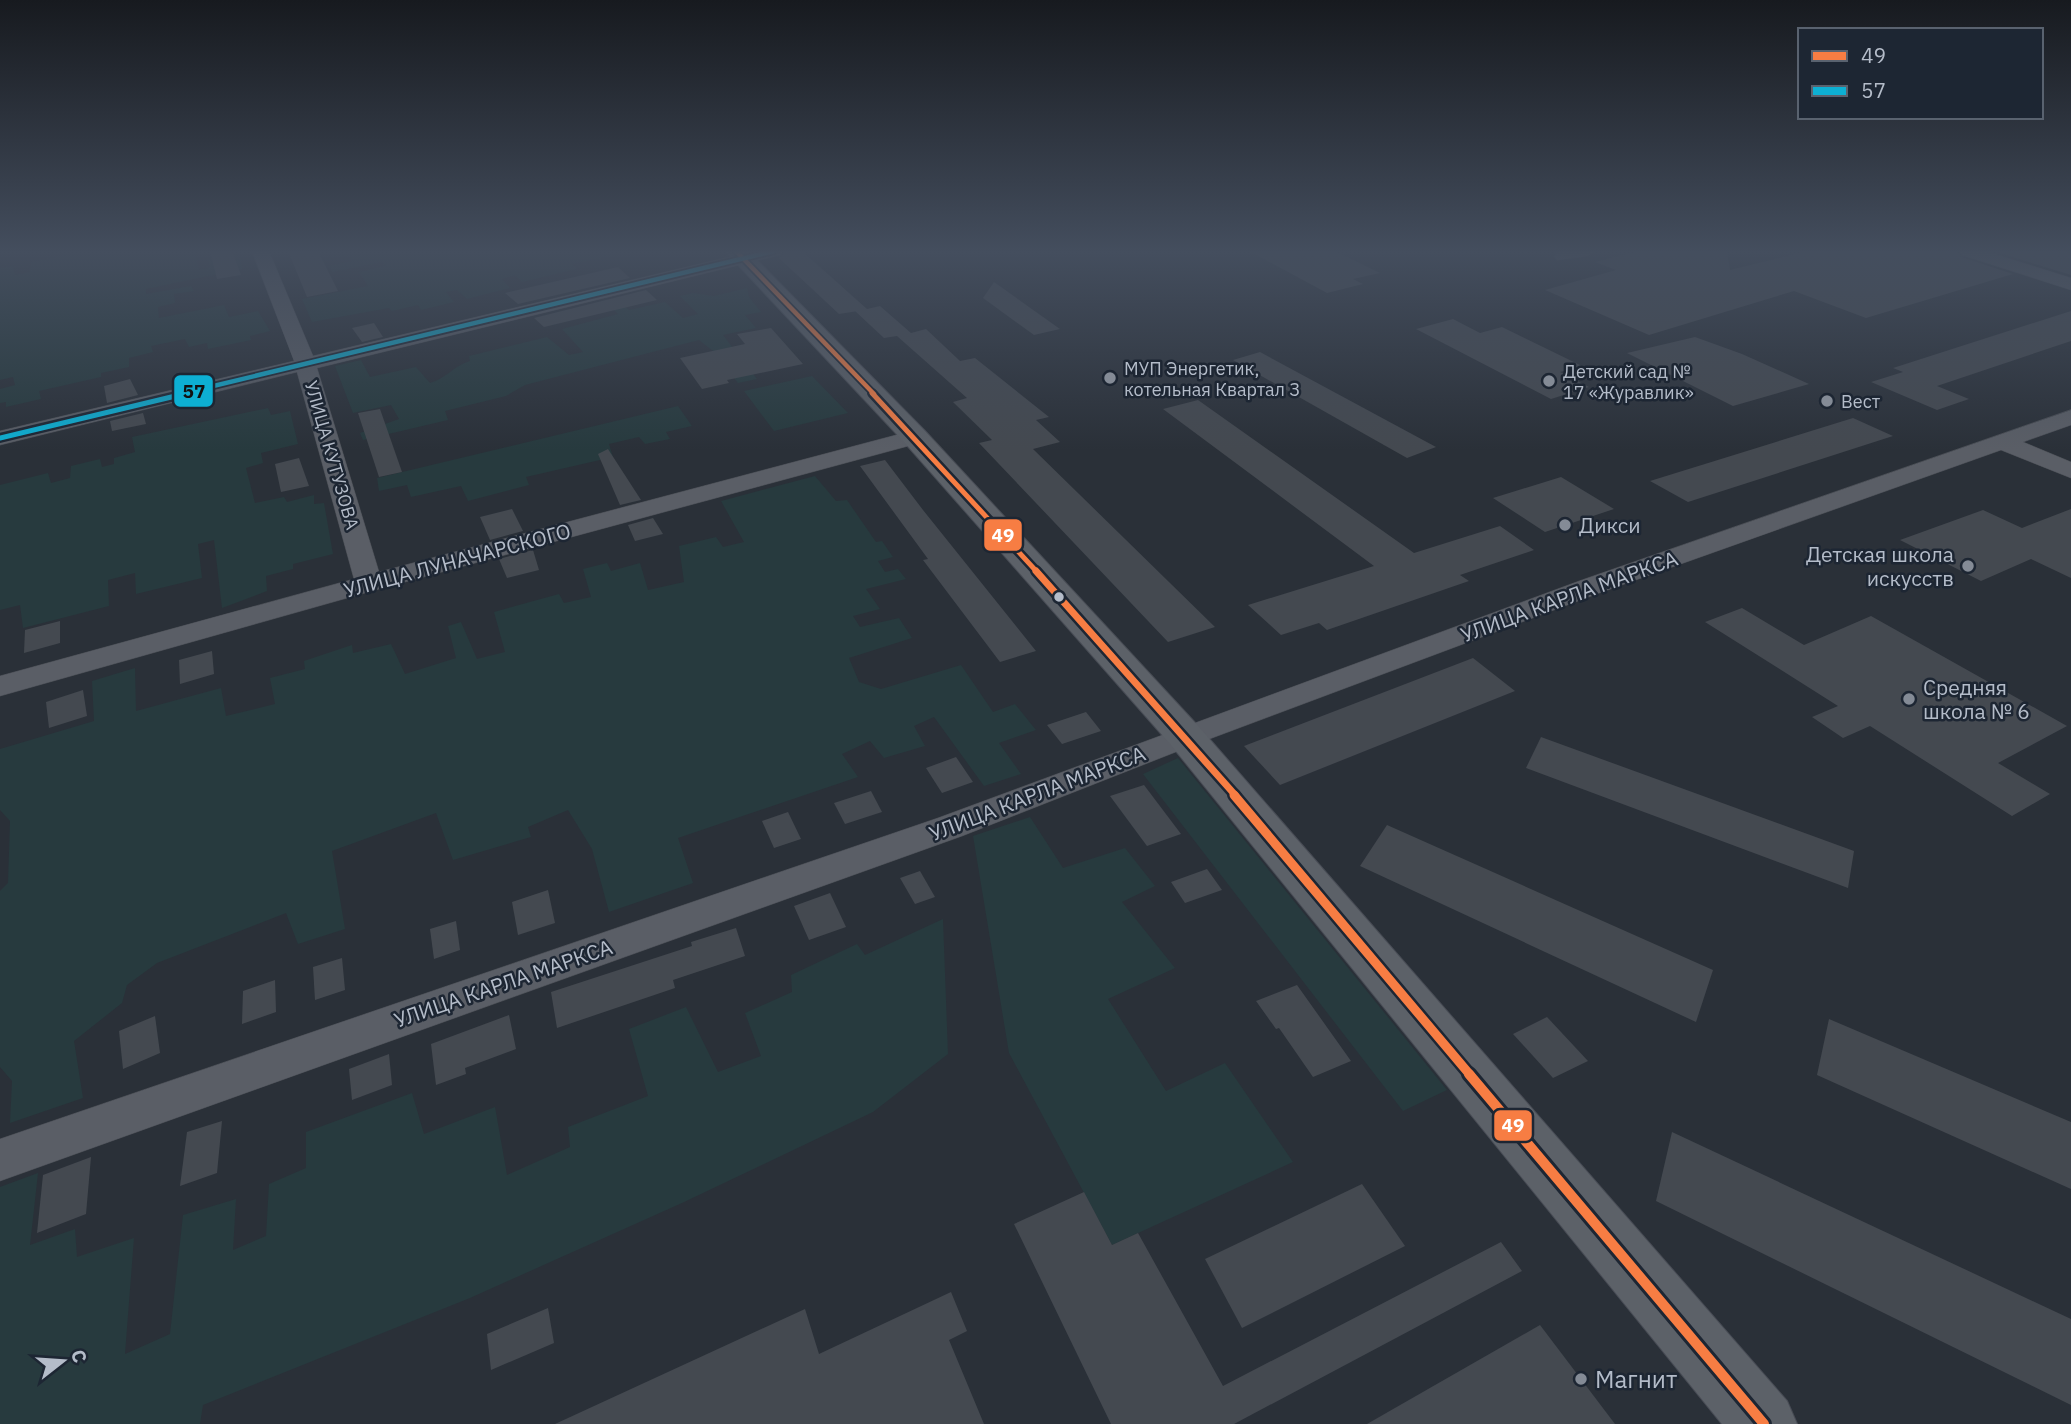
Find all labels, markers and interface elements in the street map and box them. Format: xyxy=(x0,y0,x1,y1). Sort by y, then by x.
legend xyxy=(1798,28,2043,119)
text: 49 xyxy=(1861,41,1886,69)
text: 57 xyxy=(1861,76,1886,104)
place label: МУП Энергетик, котельная Квартал З xyxy=(1124,357,1300,401)
place label: Детский сад № 17 «Журавлик» xyxy=(1563,360,1694,404)
marker: МУП Энергетик, котельная Квартал З xyxy=(1102,370,1118,386)
marker: Детский сад № 17 «Журавлик» xyxy=(1541,373,1557,389)
line badge: 57 xyxy=(173,374,214,408)
street label: УЛИЦА КУТУЗОВА xyxy=(300,378,364,533)
text: 57 xyxy=(183,379,205,403)
place label: Вест xyxy=(1841,390,1881,413)
marker: Вест xyxy=(1819,393,1835,409)
place label: Дикси xyxy=(1579,511,1641,539)
street label: УЛИЦА ЛУНАЧАРСКОГО xyxy=(340,516,574,604)
marker: Дикси xyxy=(1557,517,1573,533)
line badge: 49 xyxy=(983,518,1023,552)
text: 49 xyxy=(992,523,1014,547)
place label: Детская школа искусств xyxy=(1806,540,1954,592)
street label: УЛИЦА КАРЛА МАРКСА xyxy=(1456,544,1682,648)
marker: Детская школа искусств xyxy=(1960,558,1976,574)
unlabelled marker xyxy=(1052,590,1066,604)
place label: Средняя школа № 6 xyxy=(1923,673,2030,725)
marker: Средняя школа № 6 xyxy=(1901,691,1917,707)
street label: УЛИЦА КАРЛА МАРКСА xyxy=(925,739,1149,847)
street label: УЛИЦА КАРЛА МАРКСА xyxy=(390,932,616,1034)
line badge: 49 xyxy=(1493,1109,1533,1142)
text: 49 xyxy=(1502,1113,1524,1137)
north arrow xyxy=(28,1326,98,1396)
text: С xyxy=(66,1347,93,1365)
place label: Магнит xyxy=(1595,1363,1677,1395)
marker: Магнит xyxy=(1573,1371,1589,1387)

